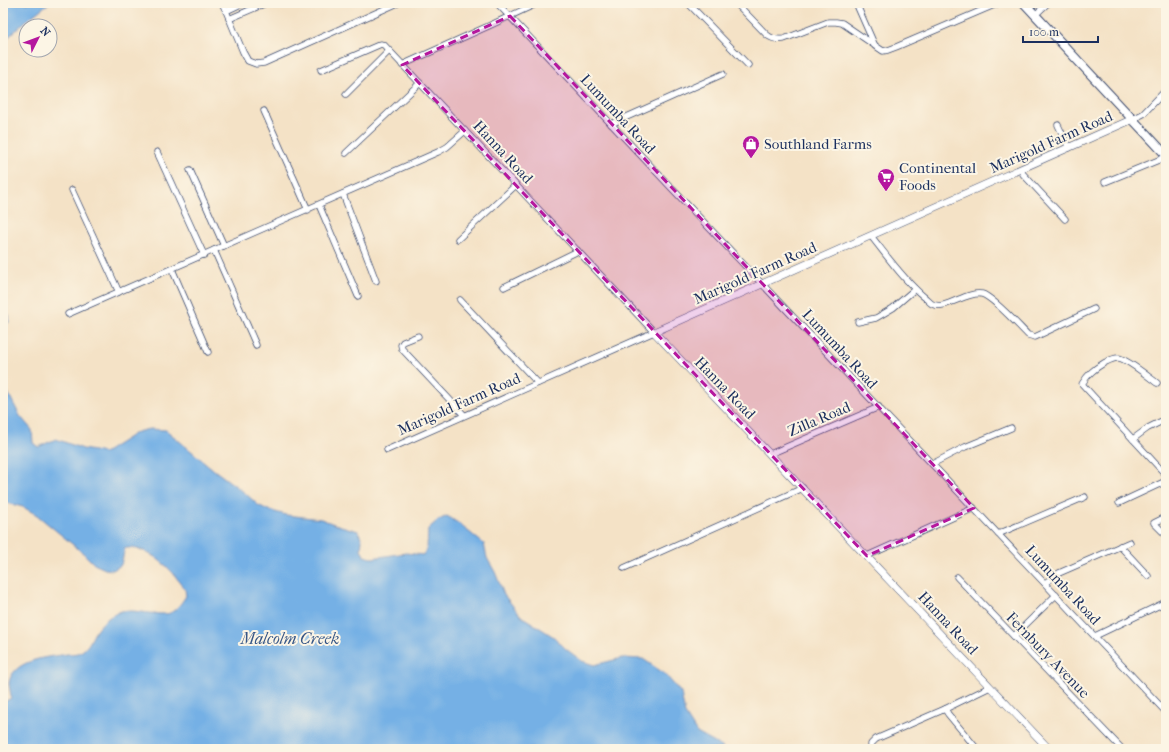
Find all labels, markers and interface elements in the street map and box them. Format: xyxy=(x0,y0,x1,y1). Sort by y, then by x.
north arrow xyxy=(18,18,58,58)
scale bar xyxy=(1023,18,1098,44)
text: N xyxy=(37,24,53,40)
text: 100 m xyxy=(1029,25,1059,39)
street label: Lumumba Road xyxy=(577,71,660,158)
street label: Marigold Farm Road xyxy=(987,106,1116,177)
street label: Hanna Road xyxy=(469,117,537,188)
shop icon: Southland Farms xyxy=(741,134,761,159)
place label: Southland Farms xyxy=(764,135,872,153)
place label: Continental Foods xyxy=(899,159,976,194)
supermarket icon: Continental Foods xyxy=(876,167,896,192)
street label: Marigold Farm Road xyxy=(691,237,820,308)
street label: Lumumba Road xyxy=(799,306,882,393)
street label: Hanna Road xyxy=(691,353,760,424)
street label: Marigold Farm Road xyxy=(395,368,524,439)
street label: Zilla Road xyxy=(785,397,854,440)
street label: Lumumba Road xyxy=(1022,542,1105,629)
street label: Hanna Road xyxy=(914,588,982,659)
street label: Fernbury Avenue xyxy=(1002,608,1094,702)
water label: Malcolm Creek xyxy=(240,629,339,648)

